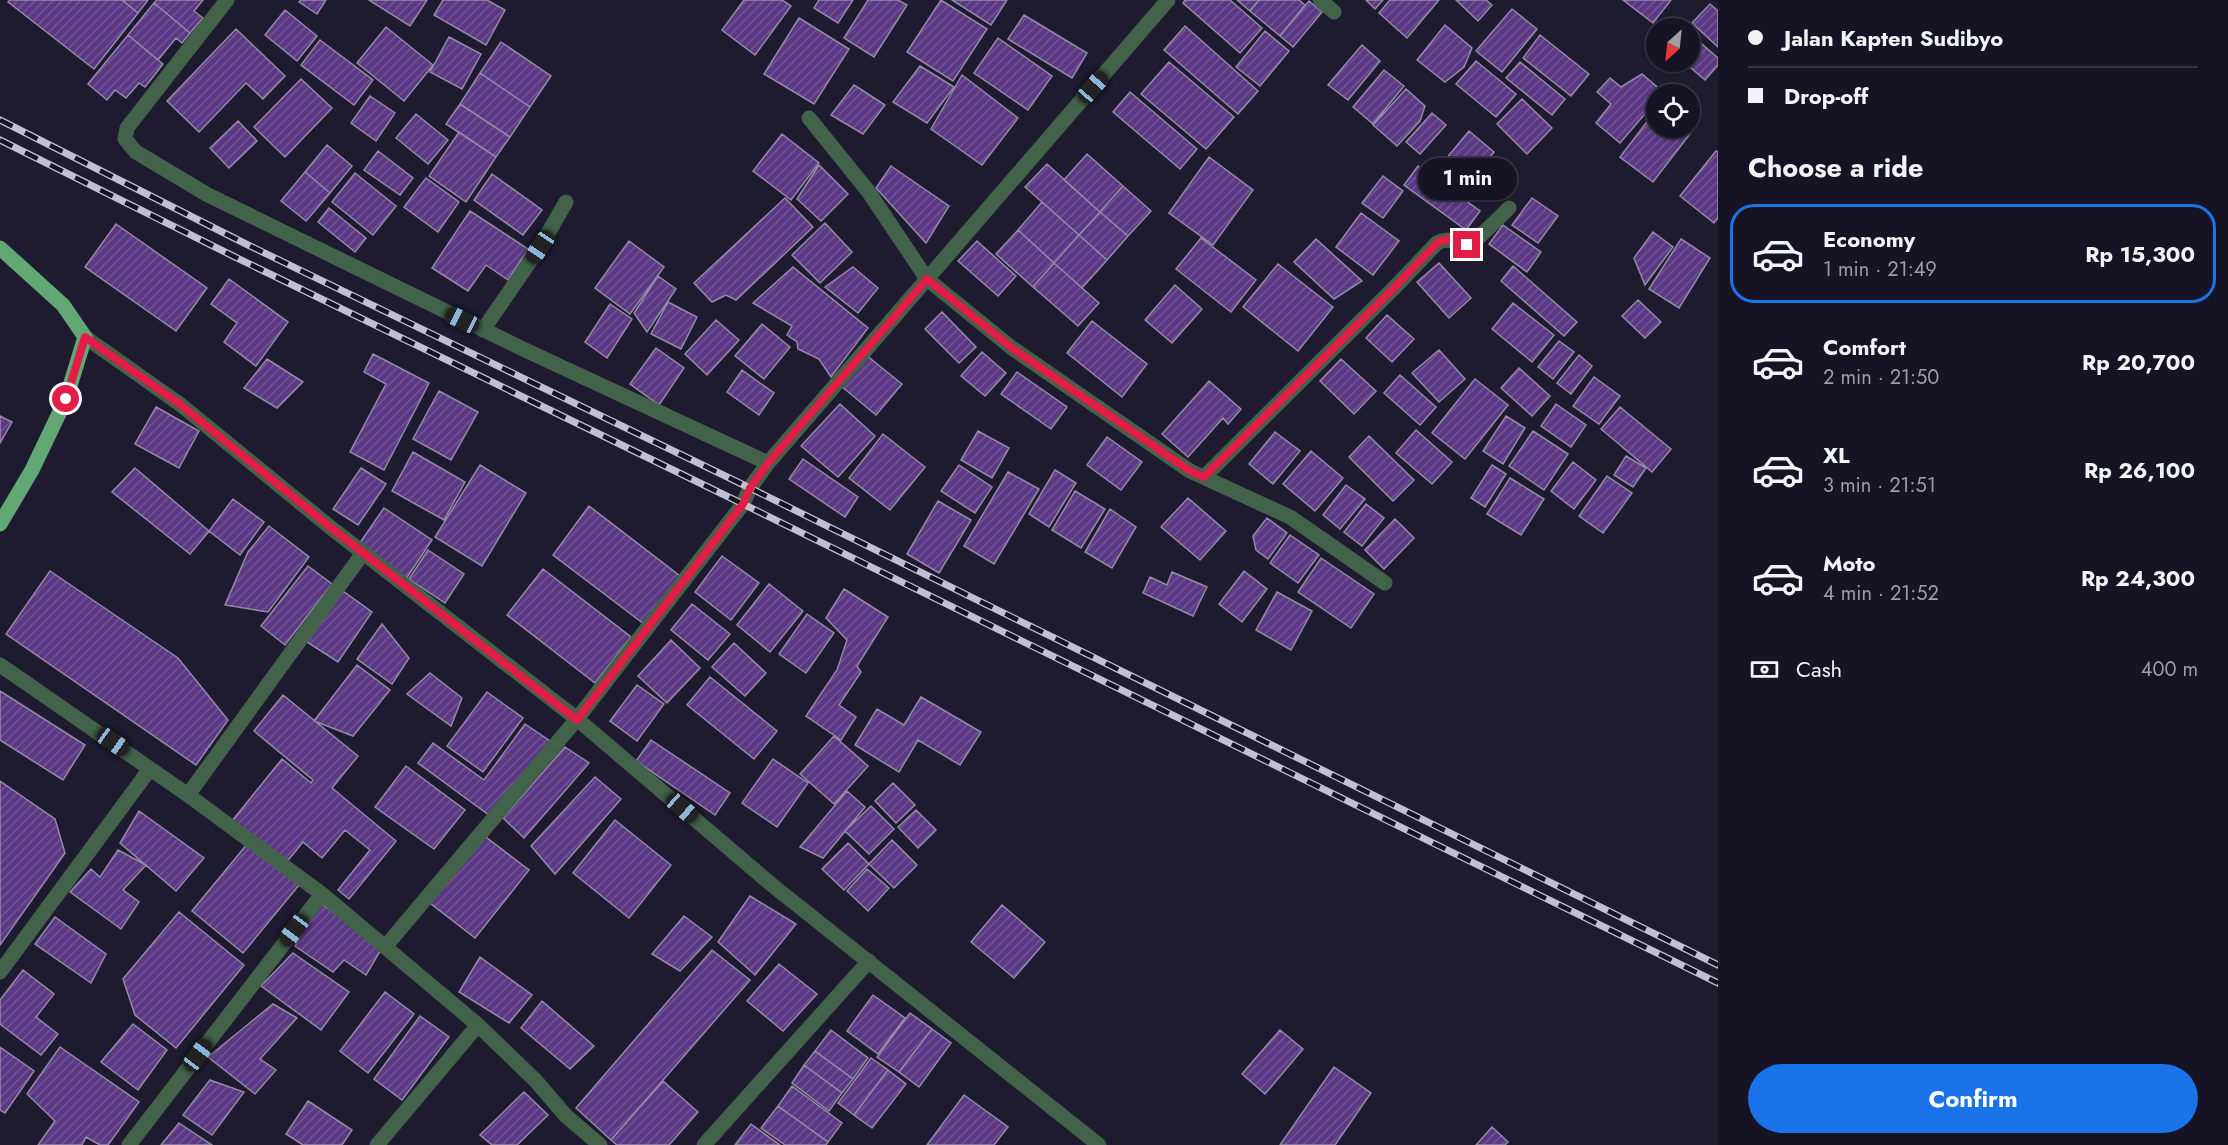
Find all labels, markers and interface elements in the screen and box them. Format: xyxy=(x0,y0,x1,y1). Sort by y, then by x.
north arrow xyxy=(1646,18,1700,72)
map controls xyxy=(1646,18,1700,138)
text: Jalan Kapten Sudibyo xyxy=(1784,22,2003,54)
car xyxy=(1074,68,1112,106)
text: Drop-off xyxy=(1784,80,1868,112)
button: locate xyxy=(1646,84,1700,138)
text: Choose a ride xyxy=(1748,148,1923,187)
callout: 1 min xyxy=(1418,158,1516,200)
text: 1 min xyxy=(1443,164,1492,193)
text: Economy xyxy=(1823,223,1915,255)
car xyxy=(522,227,558,267)
icon: car xyxy=(1751,227,1805,281)
route end xyxy=(1453,231,1480,258)
text: Rp 15,300 xyxy=(2085,238,2195,270)
text: 1 min · 21:49 xyxy=(1823,255,1937,284)
car xyxy=(442,304,482,336)
text: Comfort xyxy=(1823,331,1906,363)
icon: car xyxy=(1751,335,1805,389)
text: Rp 20,700 xyxy=(2082,346,2195,378)
text: 2 min · 21:50 xyxy=(1823,363,1939,392)
route start xyxy=(52,385,79,412)
text: XL xyxy=(1823,439,1850,471)
icon: car xyxy=(1751,443,1805,497)
text: Rp 26,100 xyxy=(2084,454,2195,486)
text: 3 min · 21:51 xyxy=(1823,471,1936,500)
text: Moto xyxy=(1823,547,1876,579)
icon: car xyxy=(1751,551,1805,605)
text: Rp 24,300 xyxy=(2081,562,2195,594)
text: 4 min · 21:52 xyxy=(1823,579,1939,608)
icon: cash xyxy=(1748,653,1781,686)
text: Cash xyxy=(1796,653,1842,685)
text: 400 m xyxy=(2141,655,2198,684)
car xyxy=(93,724,133,760)
car xyxy=(663,789,701,827)
car xyxy=(276,910,312,950)
car xyxy=(180,1035,216,1075)
button: Confirm xyxy=(1748,1064,2198,1133)

